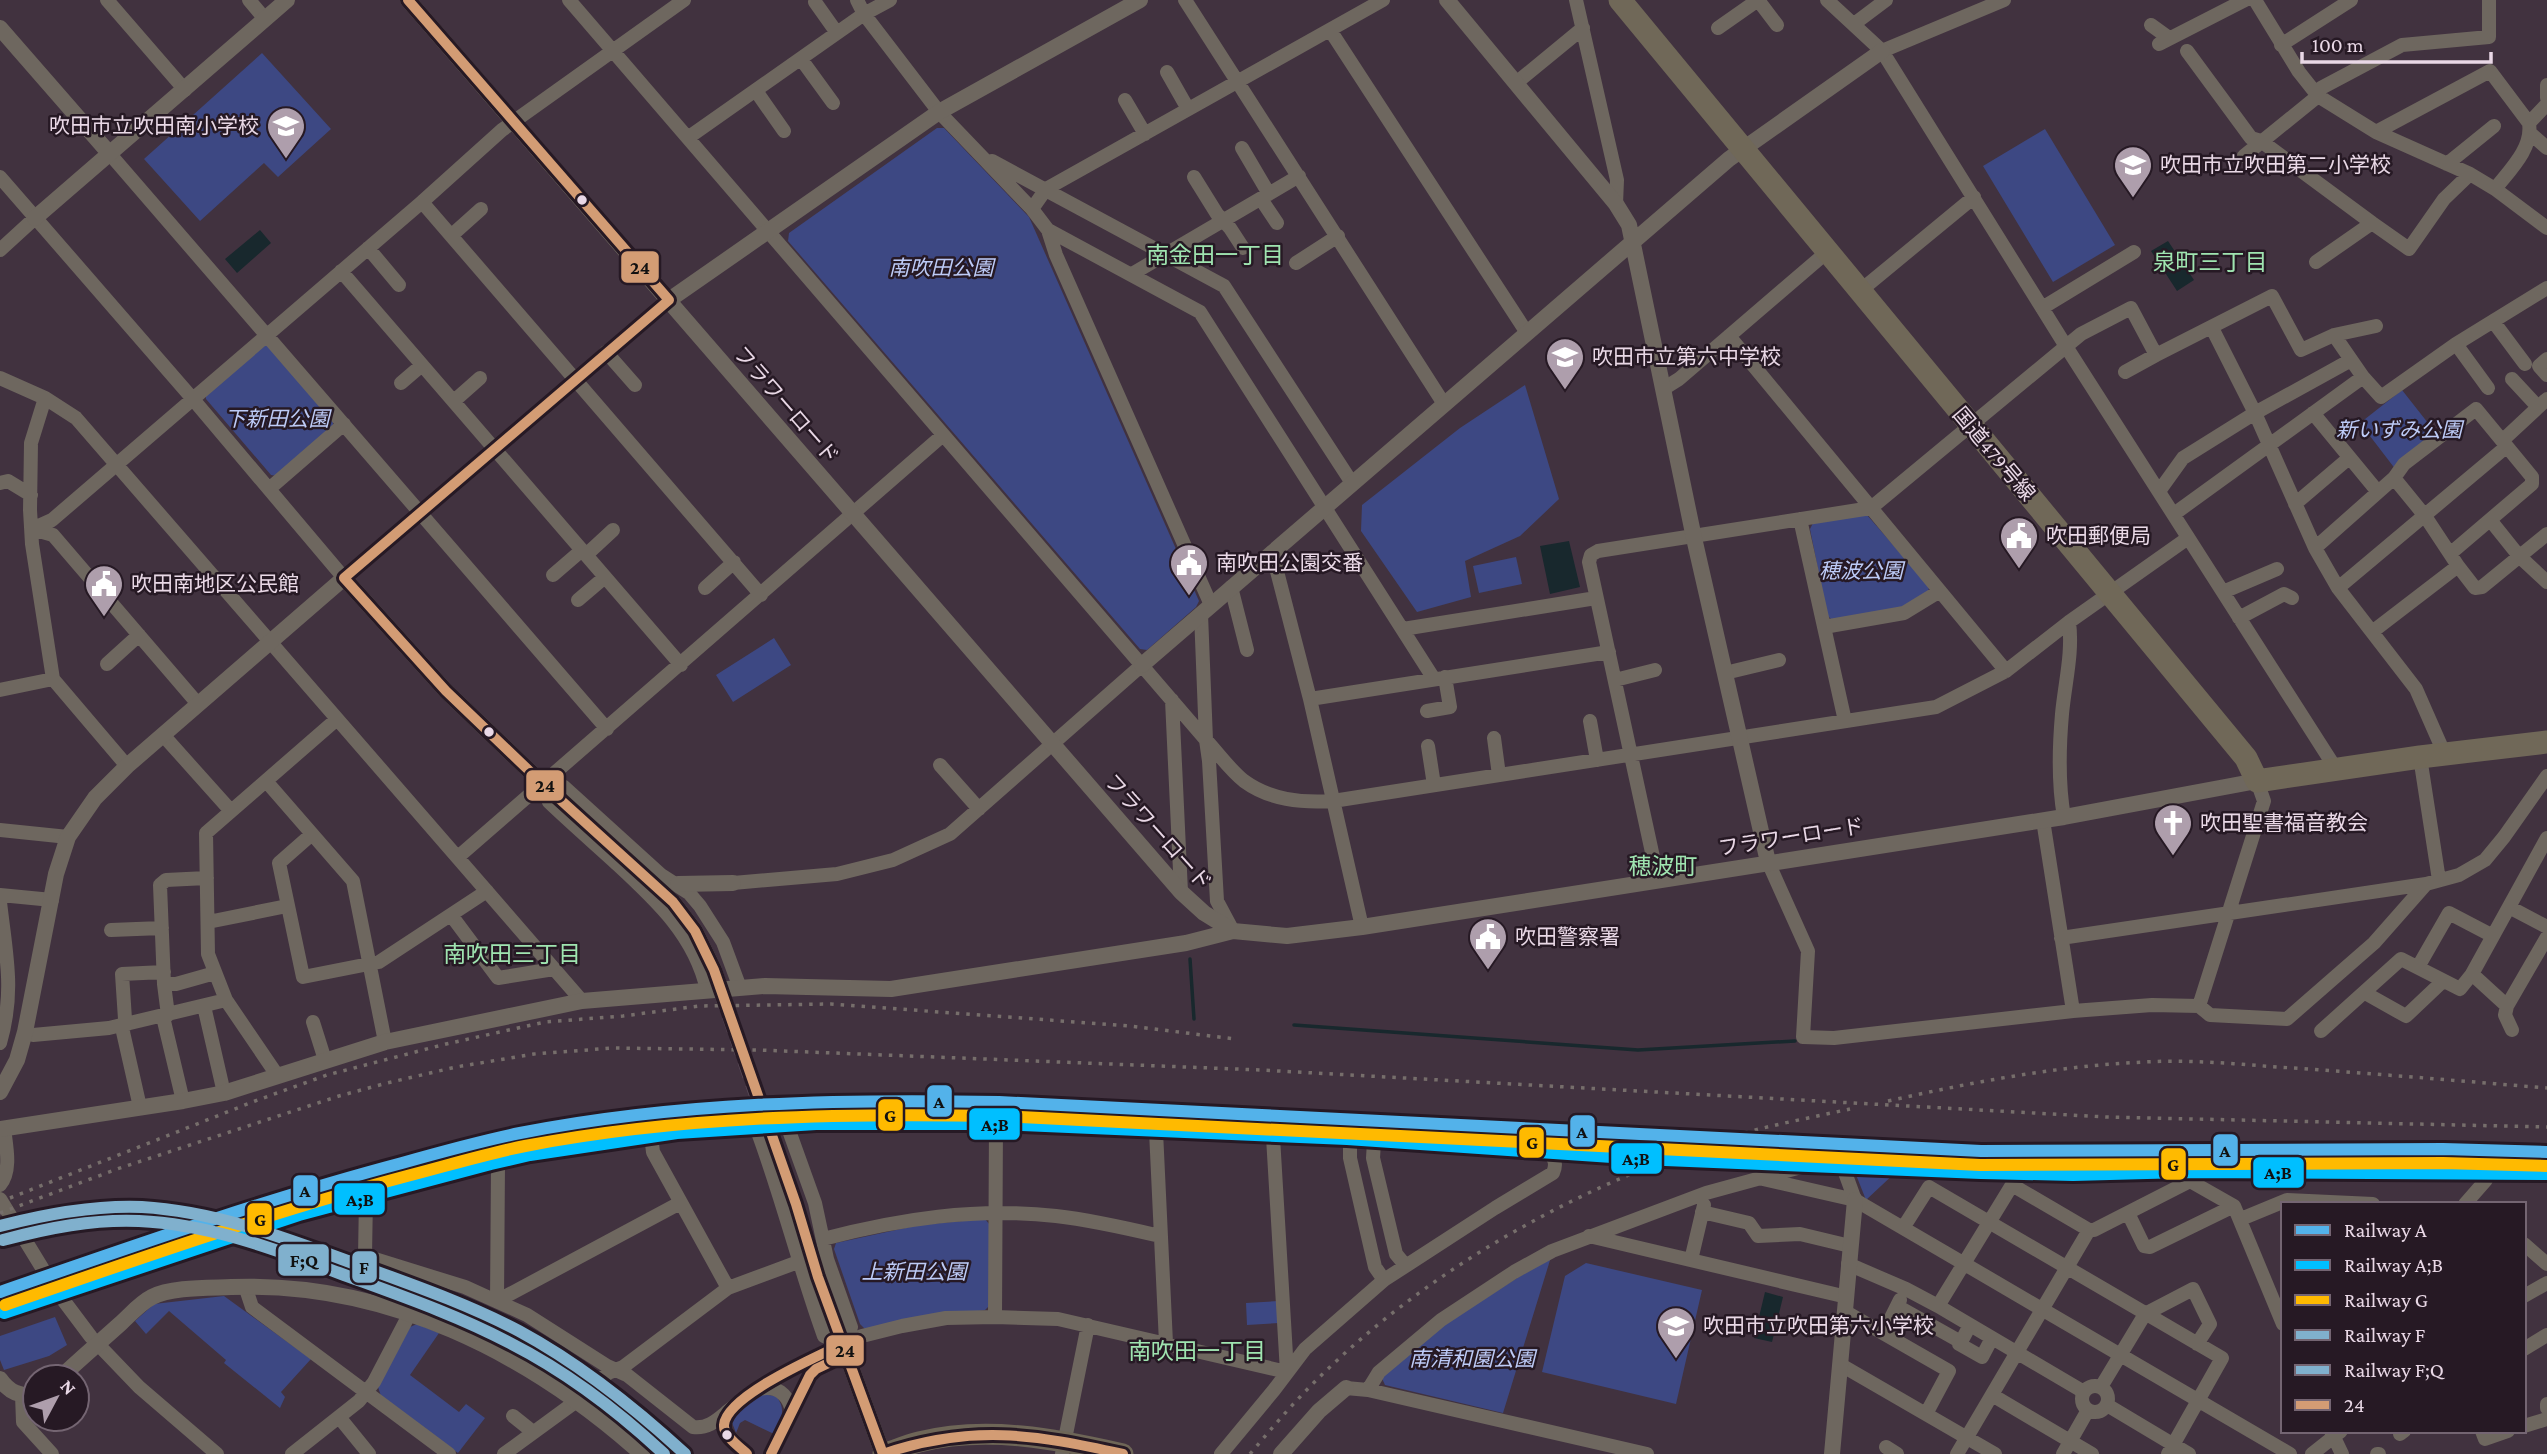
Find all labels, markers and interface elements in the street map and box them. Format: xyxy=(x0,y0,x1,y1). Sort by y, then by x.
scale bar xyxy=(2302,21,2491,65)
text: 100 m xyxy=(2312,33,2364,57)
school or university icon: 吹田市立吹田南小学校 xyxy=(265,105,307,160)
place label: 吹田市立吹田南小学校 xyxy=(49,114,259,138)
school or university icon: 吹田市立吹田第二小学校 xyxy=(2112,144,2154,199)
place label: 吹田市立吹田第二小学校 xyxy=(2160,153,2391,177)
unlabelled marker xyxy=(575,193,589,207)
district label: 南金田一丁目 xyxy=(1146,242,1284,268)
district label: 泉町三丁目 xyxy=(2153,249,2268,275)
line badge: 24 xyxy=(620,250,660,284)
park label: 南吹田公園 xyxy=(889,256,996,280)
text: 24 xyxy=(630,257,650,278)
school or university icon: 吹田市立第六中学校 xyxy=(1544,336,1586,391)
street label: フラワーロード xyxy=(729,342,843,468)
place label: 吹田市立第六中学校 xyxy=(1592,345,1781,369)
street label: 国道479号線 xyxy=(1948,402,2040,506)
park label: 下新田公園 xyxy=(225,407,332,431)
park label: 新いずみ公園 xyxy=(2336,418,2465,442)
public building icon: 吹田郵便局 xyxy=(1998,515,2040,570)
place label: 吹田郵便局 xyxy=(2046,524,2151,548)
public building icon: 南吹田公園交番 xyxy=(1168,542,1210,597)
place label: 南吹田公園交番 xyxy=(1216,551,1363,575)
park label: 穂波公園 xyxy=(1819,559,1906,583)
public building icon: 吹田南地区公民館 xyxy=(83,563,125,618)
place label: 吹田南地区公民館 xyxy=(131,572,299,596)
unlabelled marker xyxy=(482,725,496,739)
line badge: 24 xyxy=(525,769,565,802)
street label: フラワーロード xyxy=(1100,769,1216,895)
text: 24 xyxy=(535,775,555,796)
church icon: 吹田聖書福音教会 xyxy=(2152,802,2194,857)
place label: 吹田聖書福音教会 xyxy=(2200,811,2368,835)
street label: フラワーロード xyxy=(1717,814,1865,860)
district label: 穂波町 xyxy=(1629,853,1698,879)
public building icon: 吹田警察署 xyxy=(1467,916,1509,971)
place label: 吹田警察署 xyxy=(1515,925,1620,949)
district label: 南吹田三丁目 xyxy=(443,941,581,967)
line badge: A xyxy=(926,1084,953,1118)
text: A xyxy=(932,1091,945,1112)
line badge: G xyxy=(877,1098,904,1132)
text: G xyxy=(884,1105,896,1126)
line badge: A;B xyxy=(968,1107,1021,1141)
text: A;B xyxy=(980,1114,1009,1136)
line badge: A xyxy=(1569,1114,1596,1148)
text: A xyxy=(1575,1121,1588,1142)
line badge: G xyxy=(1518,1126,1545,1159)
text: G xyxy=(1526,1132,1538,1153)
line badge: A xyxy=(2212,1133,2239,1167)
text: A xyxy=(2218,1140,2231,1161)
line badge: A;B xyxy=(1610,1142,1663,1175)
line badge: G xyxy=(2160,1147,2187,1181)
text: A;B xyxy=(1621,1148,1650,1170)
text: G xyxy=(2167,1154,2179,1175)
line badge: A;B xyxy=(2252,1156,2305,1189)
text: A;B xyxy=(2263,1162,2292,1184)
line badge: A xyxy=(292,1174,319,1207)
text: A xyxy=(298,1180,311,1201)
line badge: A;B xyxy=(333,1182,386,1216)
text: A;B xyxy=(345,1189,374,1211)
line badge: G xyxy=(246,1202,273,1236)
legend xyxy=(2281,1202,2526,1433)
text: G xyxy=(254,1209,266,1230)
text: Railway A xyxy=(2344,1218,2427,1242)
line badge: F;Q xyxy=(277,1243,330,1277)
text: F;Q xyxy=(290,1250,319,1272)
line badge: F xyxy=(351,1250,378,1284)
text: Railway A;B xyxy=(2344,1253,2443,1277)
text: F xyxy=(359,1257,369,1278)
park label: 上新田公園 xyxy=(862,1260,969,1284)
text: Railway G xyxy=(2344,1288,2428,1312)
school or university icon: 吹田市立吹田第六小学校 xyxy=(1655,1305,1697,1360)
place label: 吹田市立吹田第六小学校 xyxy=(1703,1314,1934,1338)
text: Railway F xyxy=(2344,1323,2426,1347)
line badge: 24 xyxy=(825,1334,865,1367)
district label: 南吹田一丁目 xyxy=(1128,1338,1266,1364)
text: 24 xyxy=(835,1340,855,1361)
park label: 南清和園公園 xyxy=(1409,1347,1538,1371)
text: Railway F;Q xyxy=(2344,1358,2445,1382)
north arrow xyxy=(21,1363,91,1433)
text: N xyxy=(56,1375,81,1399)
text: 24 xyxy=(2344,1393,2365,1417)
unlabelled marker xyxy=(720,1428,734,1442)

